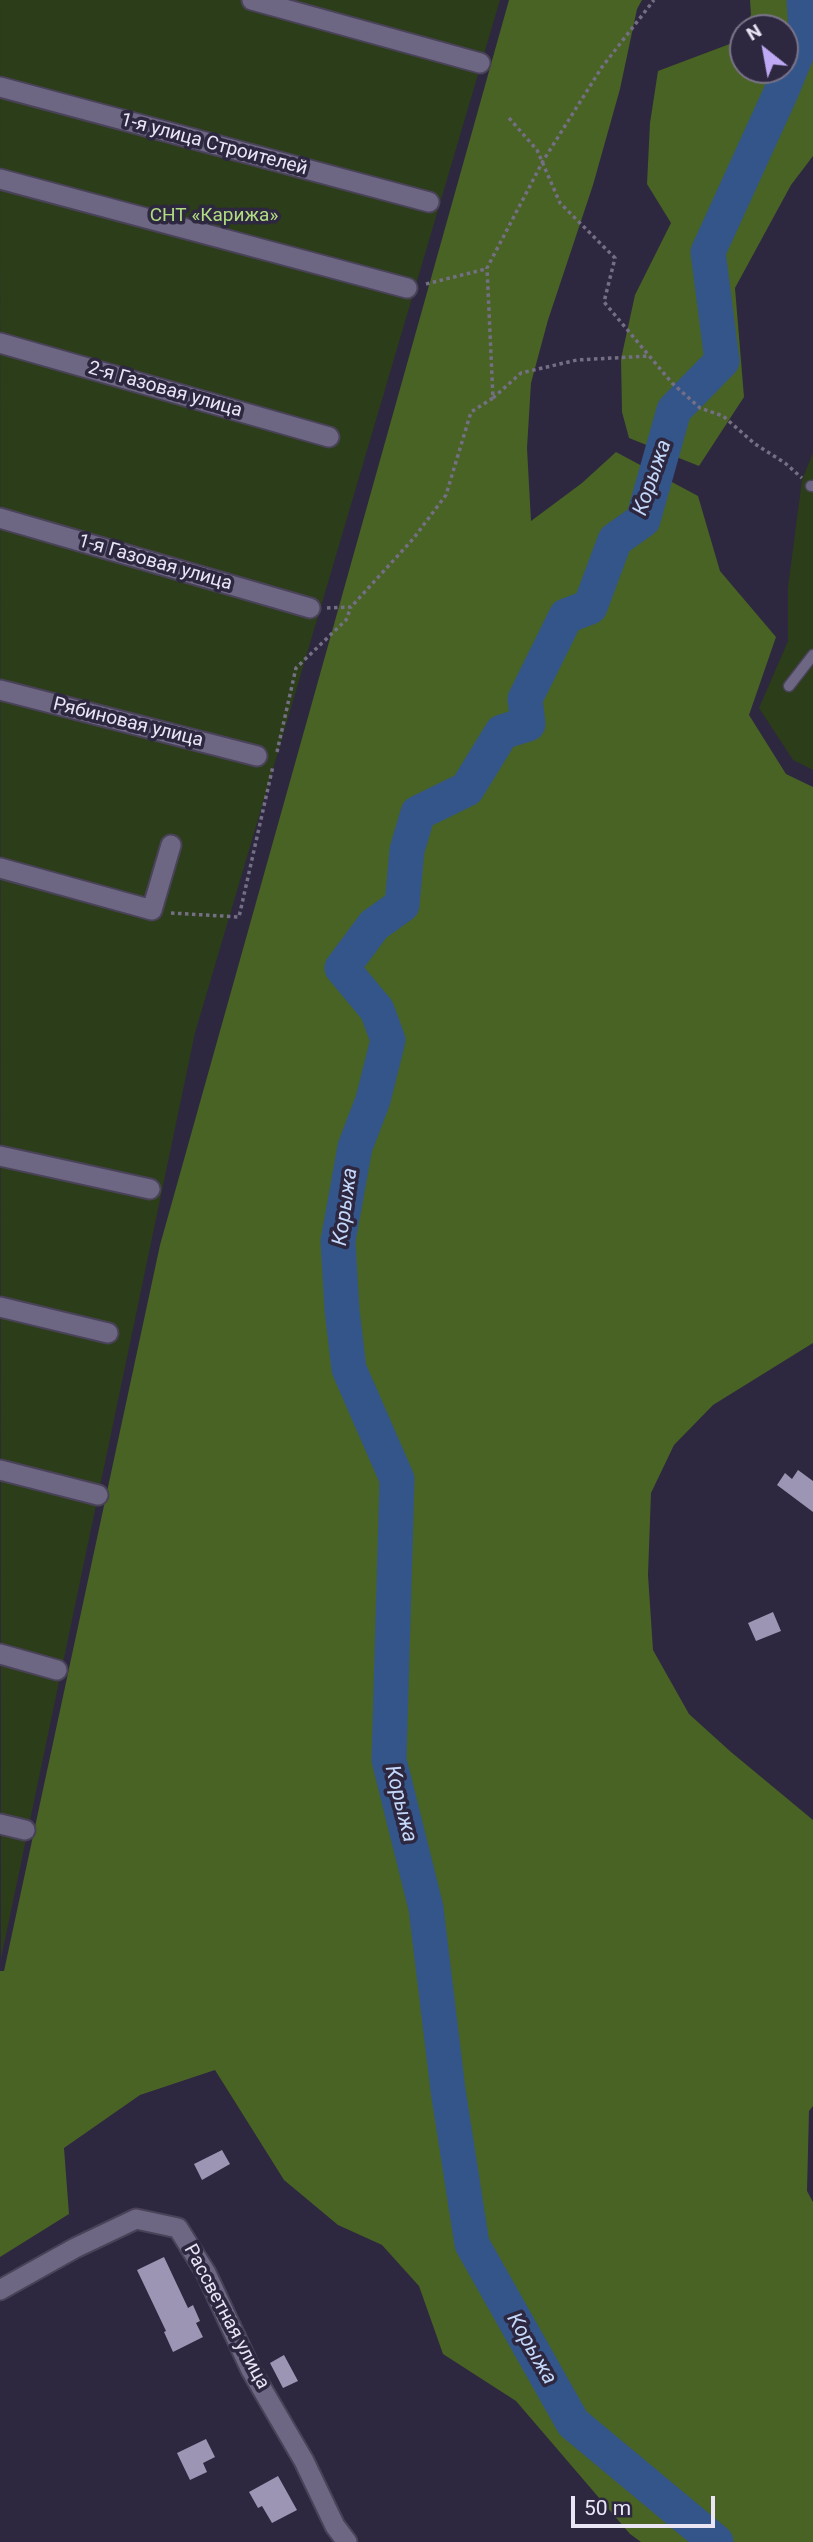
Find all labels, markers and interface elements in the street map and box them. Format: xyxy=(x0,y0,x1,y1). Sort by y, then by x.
north arrow xyxy=(729,14,799,84)
text: N xyxy=(742,19,766,46)
street label: 1-я улица Строителей xyxy=(118,109,310,181)
park label: СНТ «Карижа» xyxy=(150,205,278,227)
street label: 2-я Газовая улица xyxy=(85,357,245,423)
water label: Корыжа xyxy=(628,437,678,519)
street label: 1-я Газовая улица xyxy=(75,530,235,596)
street label: Рябиновая улица xyxy=(51,693,205,753)
water label: Корыжа xyxy=(328,1166,364,1248)
water label: Корыжа xyxy=(378,1763,422,1845)
street label: Рассветная улица xyxy=(178,2241,274,2393)
water label: Корыжа xyxy=(500,2309,562,2389)
scale bar xyxy=(575,2482,718,2526)
text: 50 m xyxy=(584,2496,631,2520)

